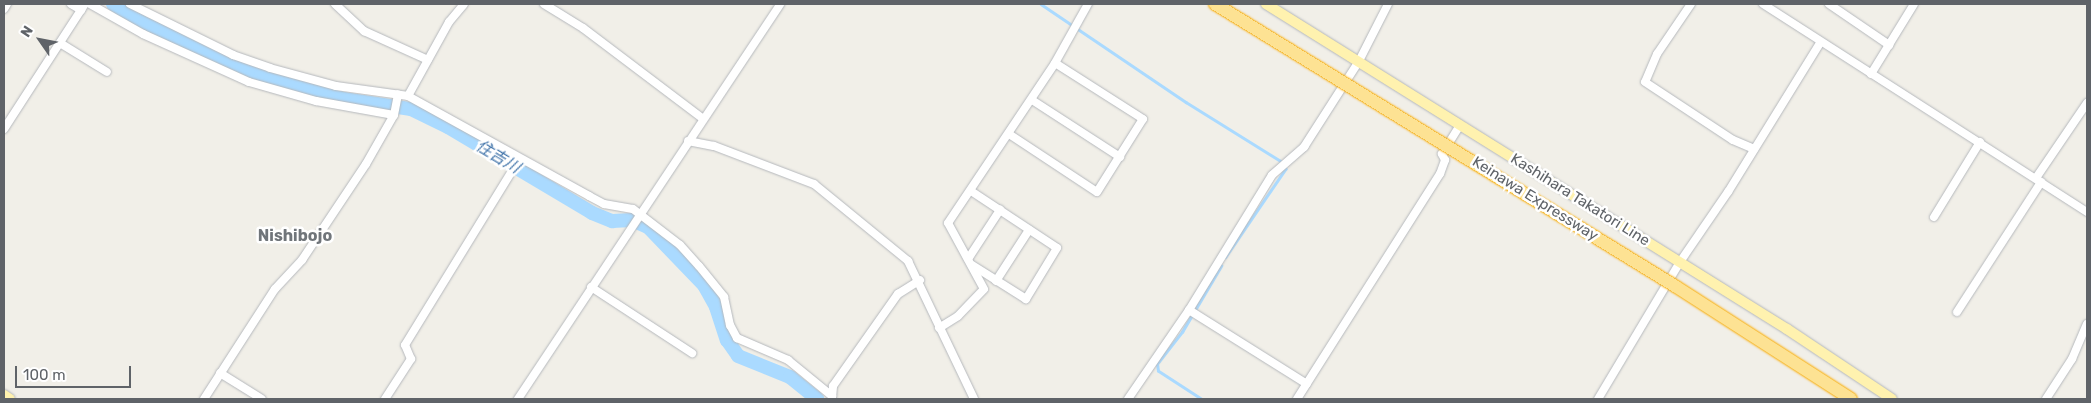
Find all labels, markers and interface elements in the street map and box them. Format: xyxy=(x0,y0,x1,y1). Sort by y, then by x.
north arrow xyxy=(15,15,65,65)
text: N xyxy=(17,23,37,40)
water label: 住吉川 xyxy=(472,136,524,178)
street label: Kashihara Takatori Line xyxy=(1507,150,1653,250)
street label: Keinawa Expressway xyxy=(1469,153,1601,245)
district label: Nishibojo xyxy=(258,226,332,246)
scale bar xyxy=(18,356,134,388)
text: 100 m xyxy=(23,366,65,384)

